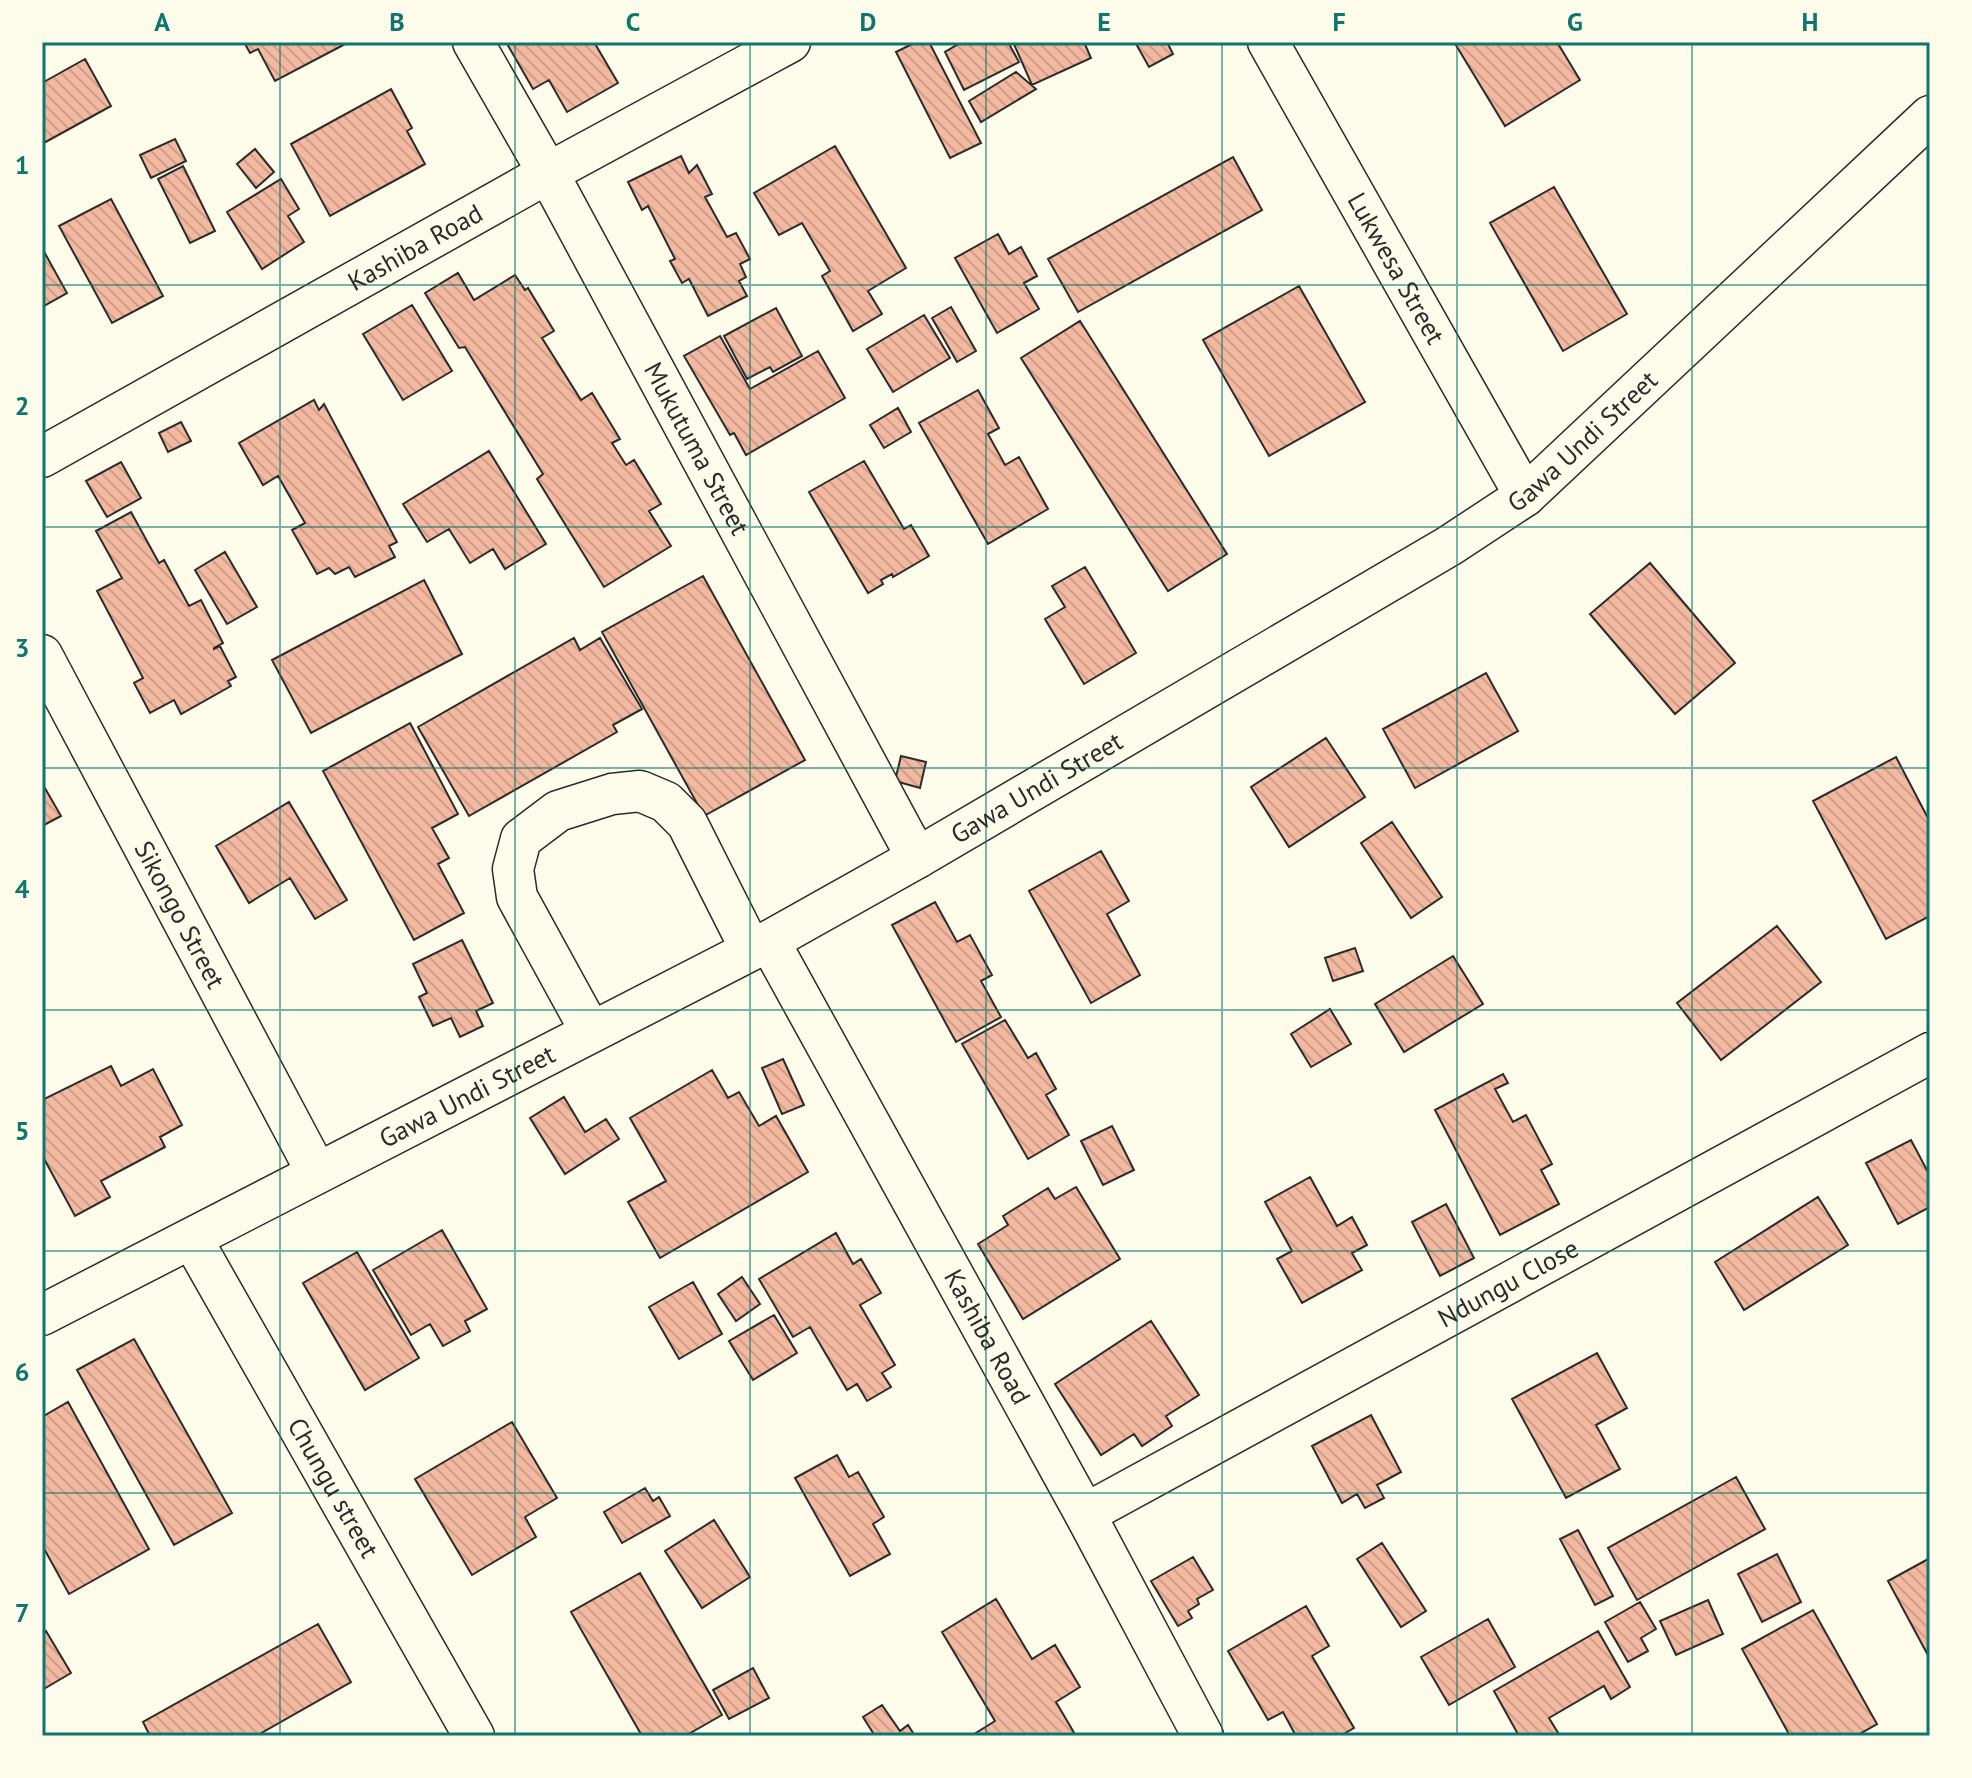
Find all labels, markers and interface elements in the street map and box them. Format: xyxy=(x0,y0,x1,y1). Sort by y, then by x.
text: A xyxy=(154,5,170,38)
text: B xyxy=(389,5,405,38)
text: C xyxy=(626,5,640,38)
text: D xyxy=(860,5,876,38)
text: E xyxy=(1097,5,1111,38)
text: F xyxy=(1332,5,1346,38)
text: G xyxy=(1567,5,1583,38)
text: H xyxy=(1802,5,1818,38)
text: 1 xyxy=(15,148,29,181)
street label: Lukwesa Street xyxy=(1341,186,1453,350)
street label: Kashiba Road xyxy=(342,196,488,298)
street label: Mukutuma Street xyxy=(637,356,757,541)
street label: Gawa Undi Street xyxy=(1501,363,1664,519)
text: 2 xyxy=(15,389,29,422)
text: 3 xyxy=(15,631,29,664)
street label: Gawa Undi Street xyxy=(945,724,1128,851)
street label: Sikongo Street xyxy=(128,835,233,994)
text: 4 xyxy=(15,872,30,905)
street label: Gawa Undi Street xyxy=(373,1037,561,1155)
text: 5 xyxy=(15,1114,29,1147)
street label: Ndungu Close xyxy=(1432,1231,1584,1334)
street label: Kashiba Road xyxy=(937,1263,1038,1410)
text: 6 xyxy=(15,1355,29,1388)
street label: Chungu street xyxy=(281,1412,386,1564)
text: 7 xyxy=(15,1596,29,1629)

